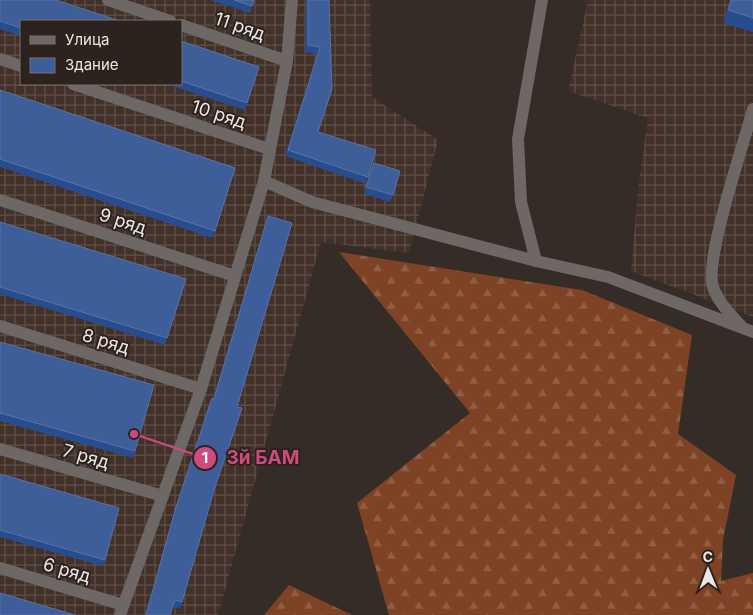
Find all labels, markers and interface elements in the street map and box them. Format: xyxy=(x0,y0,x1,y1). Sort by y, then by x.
street label: 11 ряд xyxy=(212,8,268,44)
legend xyxy=(20,20,182,85)
text: Улица xyxy=(65,30,109,49)
text: Здание xyxy=(65,55,119,74)
street label: 10 ряд xyxy=(189,95,249,133)
street label: 9 ряд xyxy=(97,204,149,238)
street label: 8 ряд xyxy=(80,324,132,358)
street label: 7 ряд xyxy=(60,439,112,473)
callout: 3й БАМ xyxy=(192,441,310,475)
text: 3й БАМ xyxy=(227,446,299,469)
text: 1 xyxy=(202,448,208,467)
north arrow xyxy=(683,545,733,595)
text: С xyxy=(702,548,713,565)
street label: 6 ряд xyxy=(41,553,93,587)

